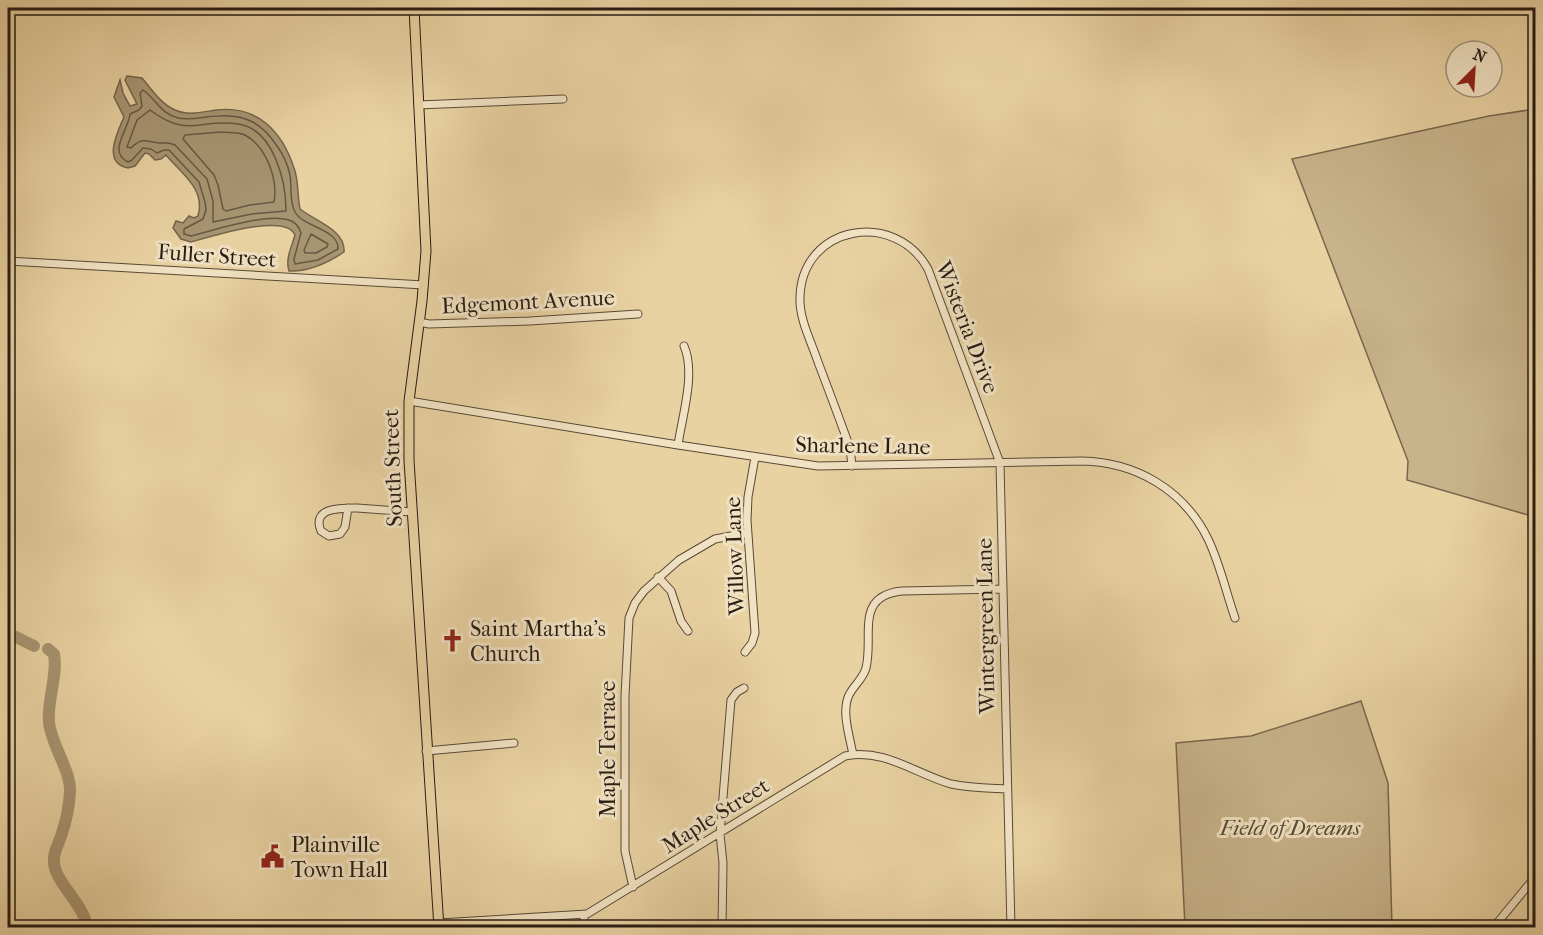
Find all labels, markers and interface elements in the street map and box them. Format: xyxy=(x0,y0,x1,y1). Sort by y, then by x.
north arrow xyxy=(1444,39,1504,99)
text: N xyxy=(1470,45,1490,67)
street label: Fuller Street xyxy=(157,239,277,273)
street label: Wisteria Drive xyxy=(930,257,1004,397)
street label: Edgemont Avenue xyxy=(441,284,615,320)
street label: South Street xyxy=(378,409,408,527)
street label: Sharlene Lane xyxy=(795,432,931,460)
street label: Willow Lane xyxy=(720,496,750,617)
street label: Wintergreen Lane xyxy=(971,538,1001,715)
place label: Saint Martha's Church xyxy=(470,616,606,667)
church icon: Saint Martha's Church xyxy=(439,628,465,654)
street label: Maple Terrace xyxy=(595,680,621,817)
street label: Maple Street xyxy=(657,773,774,859)
park label: Field of Dreams xyxy=(1219,815,1361,841)
place label: Plainville Town Hall xyxy=(291,832,388,883)
public building icon: Plainville Town Hall xyxy=(260,844,286,870)

